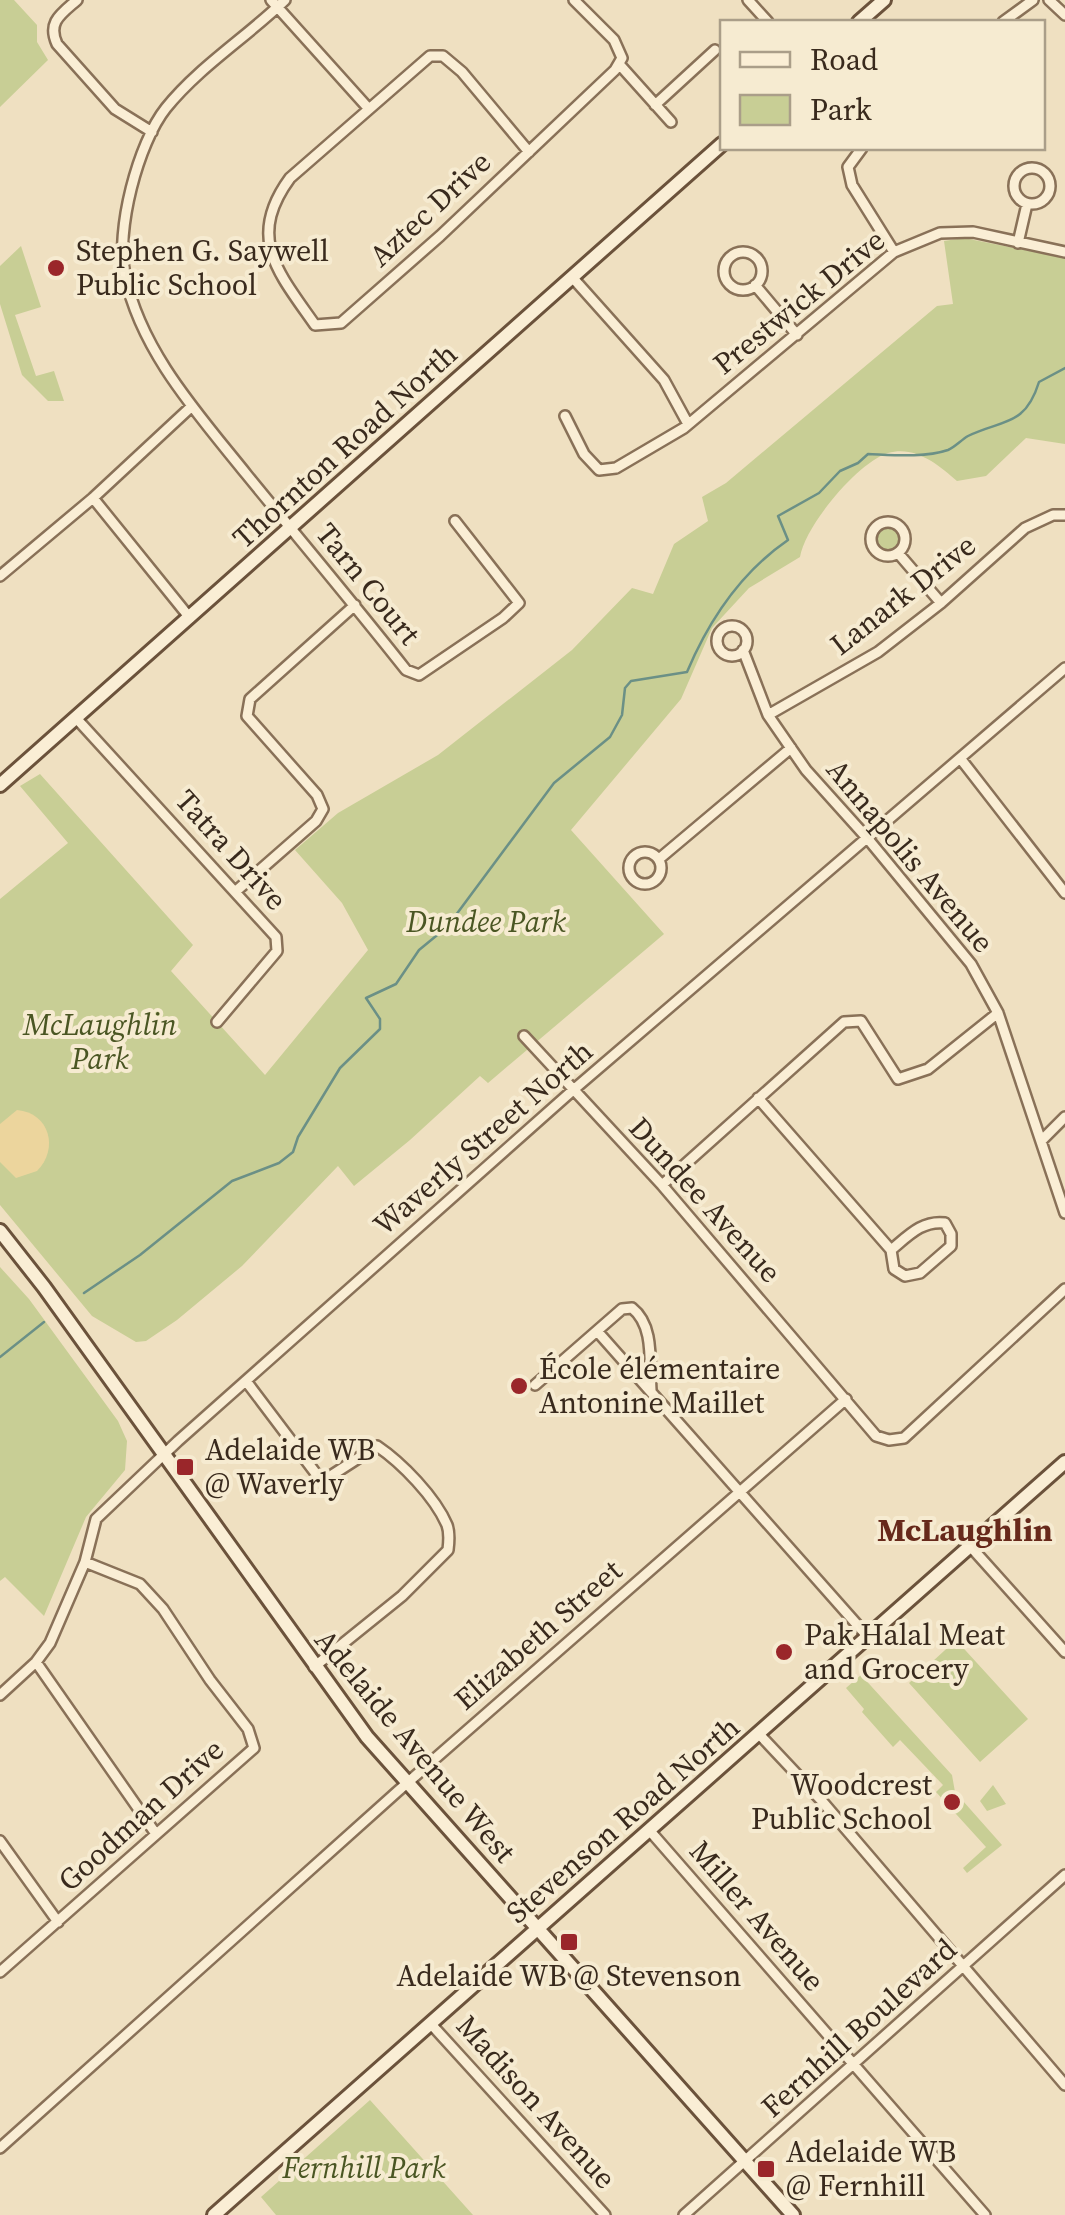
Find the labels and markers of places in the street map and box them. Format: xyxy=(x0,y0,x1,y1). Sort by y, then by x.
place label: Stephen G. Saywell Public School xyxy=(76,230,329,305)
marker: Stephen G. Saywell Public School xyxy=(45,257,67,279)
place label: École élémentaire Antonine Maillet xyxy=(539,1348,780,1423)
marker: École élémentaire Antonine Maillet xyxy=(508,1375,530,1397)
place label: Adelaide WB @ Waverly xyxy=(205,1429,375,1504)
marker: Adelaide WB @ Waverly xyxy=(174,1456,196,1478)
place label: Pak Halal Meat and Grocery xyxy=(804,1614,1005,1689)
marker: Pak Halal Meat and Grocery xyxy=(773,1641,795,1663)
place label: Woodcrest Public School xyxy=(751,1764,932,1839)
marker: Woodcrest Public School xyxy=(941,1791,963,1813)
marker: Adelaide WB @ Stevenson xyxy=(558,1931,580,1953)
place label: Adelaide WB @ Stevenson xyxy=(397,1955,741,1996)
place label: Adelaide WB @ Fernhill xyxy=(786,2131,956,2206)
marker: Adelaide WB @ Fernhill xyxy=(755,2158,777,2180)

